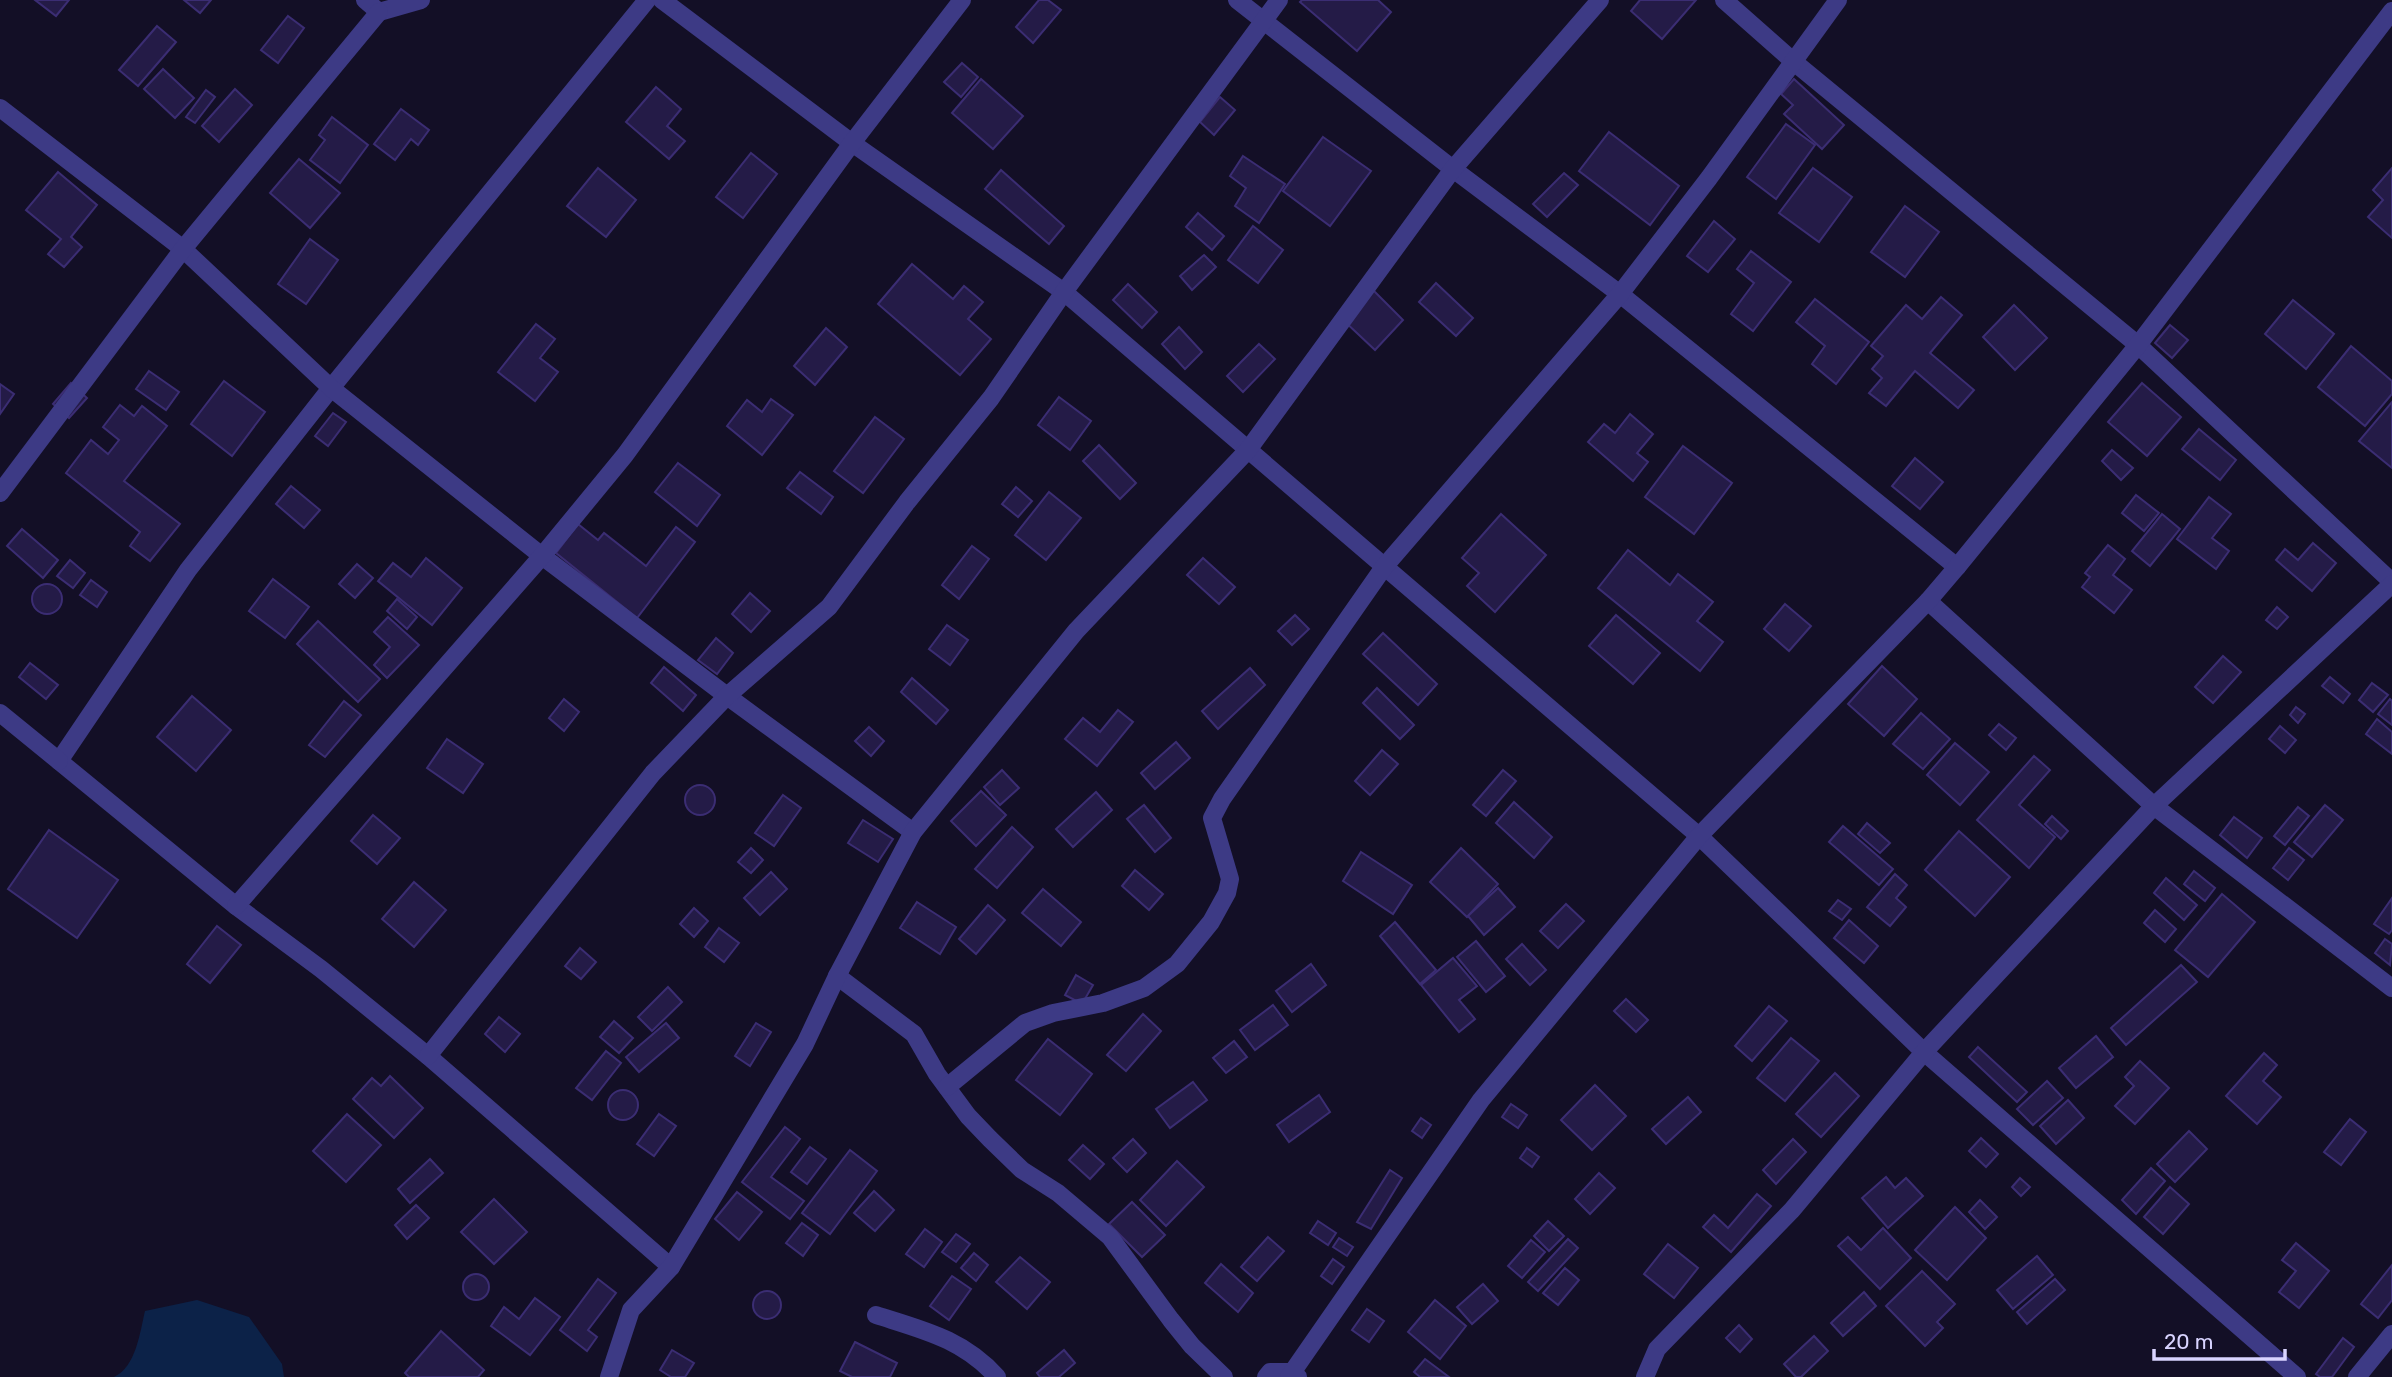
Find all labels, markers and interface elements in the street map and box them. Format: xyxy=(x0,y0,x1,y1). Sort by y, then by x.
scale bar xyxy=(2154,1318,2285,1362)
text: 20 m xyxy=(2164,1329,2213,1354)

